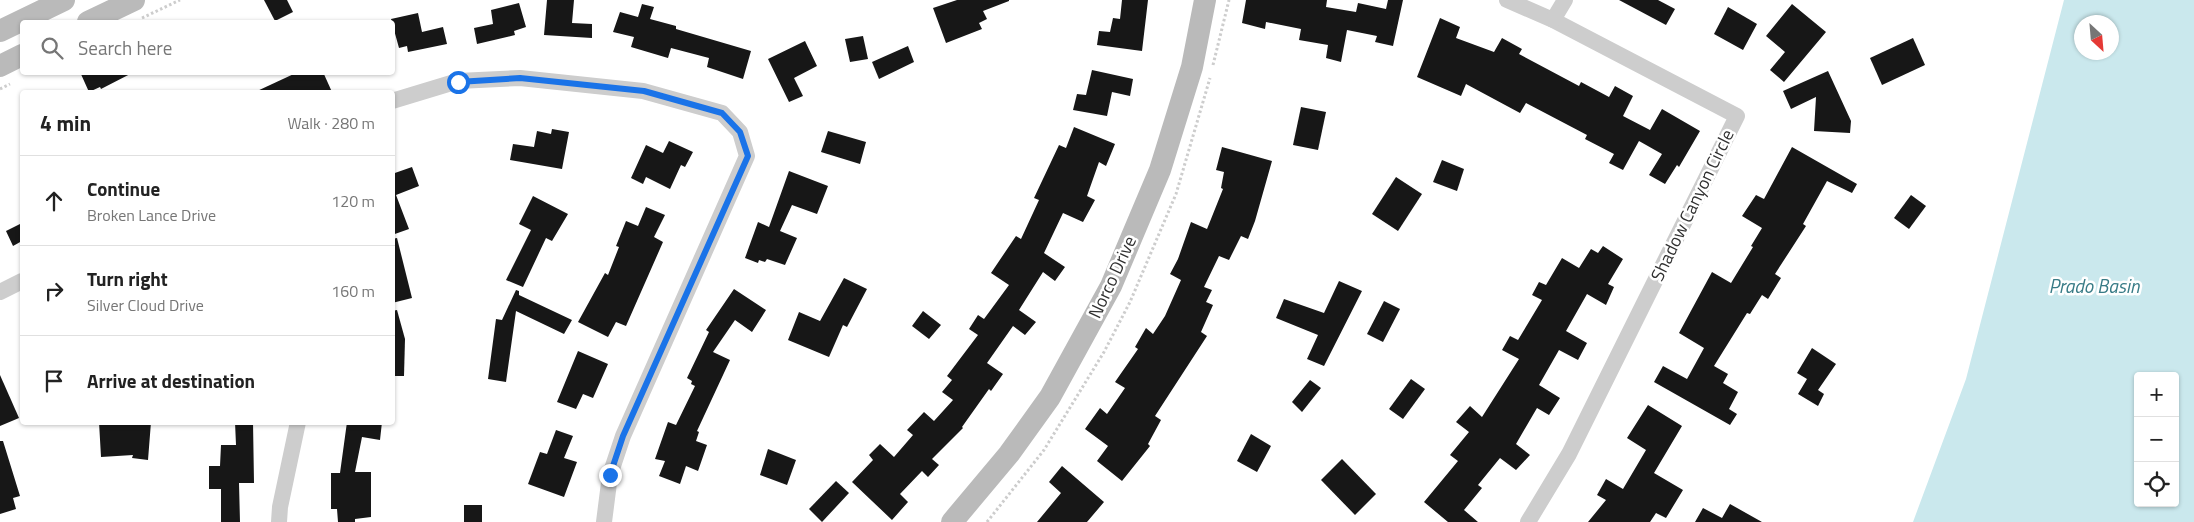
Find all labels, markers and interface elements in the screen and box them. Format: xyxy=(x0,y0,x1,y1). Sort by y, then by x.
north arrow xyxy=(2074,15,2119,60)
search box xyxy=(20,20,395,75)
text: Search here xyxy=(78,33,172,62)
icon: search xyxy=(38,34,66,62)
route start xyxy=(447,71,470,94)
text: 4 min xyxy=(40,107,91,139)
text: Walk · 280 m xyxy=(287,111,375,135)
street label: Shadow Canyon Circle xyxy=(1643,124,1741,286)
text: Continue xyxy=(87,174,160,203)
icon: ahead xyxy=(40,187,68,215)
text: 120 m xyxy=(331,189,375,213)
text: Broken Lance Drive xyxy=(87,203,216,227)
street label: Norco Drive xyxy=(1081,231,1143,323)
text: Turn right xyxy=(87,264,168,293)
water label: Prado Basin xyxy=(2049,271,2140,300)
icon: right xyxy=(40,277,68,305)
text: 160 m xyxy=(331,279,375,303)
text: Silver Cloud Drive xyxy=(87,293,204,317)
text: Arrive at destination xyxy=(87,366,255,395)
icon: arrive xyxy=(40,367,68,395)
map controls xyxy=(2134,372,2179,507)
button: + xyxy=(2134,372,2179,417)
button: − xyxy=(2134,417,2179,462)
button: locate xyxy=(2134,462,2179,507)
route end xyxy=(599,464,622,487)

